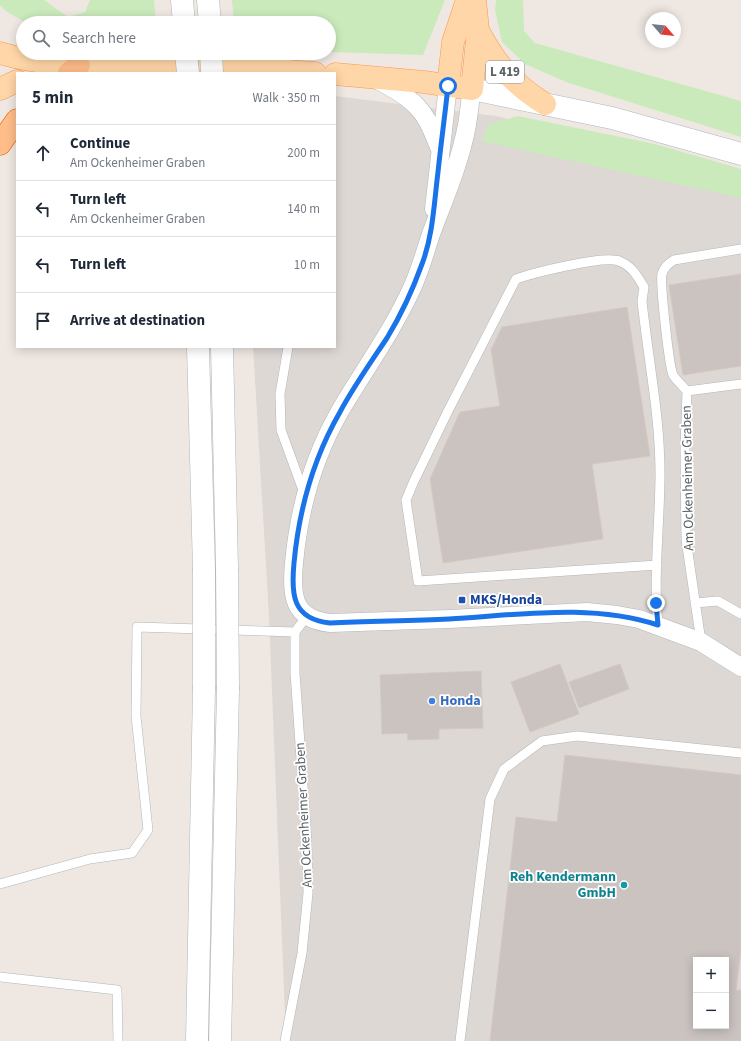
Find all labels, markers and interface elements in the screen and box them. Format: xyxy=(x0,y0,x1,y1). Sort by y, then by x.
north arrow xyxy=(645,12,681,48)
search box xyxy=(16,16,336,60)
icon: search xyxy=(30,27,52,49)
text: Search here xyxy=(62,28,136,49)
road number: L 419 xyxy=(486,61,524,83)
route start xyxy=(439,77,457,95)
text: 5 min xyxy=(32,86,73,110)
text: Walk · 350 m xyxy=(252,89,320,107)
text: Continue xyxy=(70,133,130,154)
icon: ahead xyxy=(32,142,54,164)
text: 200 m xyxy=(287,144,320,162)
text: Am Ockenheimer Graben xyxy=(70,154,205,172)
text: Turn left xyxy=(70,189,126,210)
icon: left xyxy=(32,198,54,220)
text: 140 m xyxy=(287,200,320,218)
text: Am Ockenheimer Graben xyxy=(70,210,205,228)
icon: left xyxy=(32,254,54,276)
text: Turn left xyxy=(70,254,126,275)
text: 10 m xyxy=(294,256,320,274)
icon: arrive xyxy=(32,310,54,332)
text: Arrive at destination xyxy=(70,310,205,331)
street label: Am Ockenheimer Graben xyxy=(677,405,699,551)
place label: MKS/Honda xyxy=(470,590,542,610)
route end xyxy=(647,594,665,612)
marker: MKS/Honda xyxy=(457,595,467,605)
place label: Honda xyxy=(440,691,481,711)
marker: Honda xyxy=(427,696,437,706)
street label: Am Ockenheimer Graben xyxy=(290,742,318,888)
place label: Reh Kendermann GmbH xyxy=(510,867,616,903)
marker: Reh Kendermann GmbH xyxy=(619,880,629,890)
map controls xyxy=(693,957,729,1029)
button: + xyxy=(693,957,729,993)
button: − xyxy=(693,993,729,1029)

